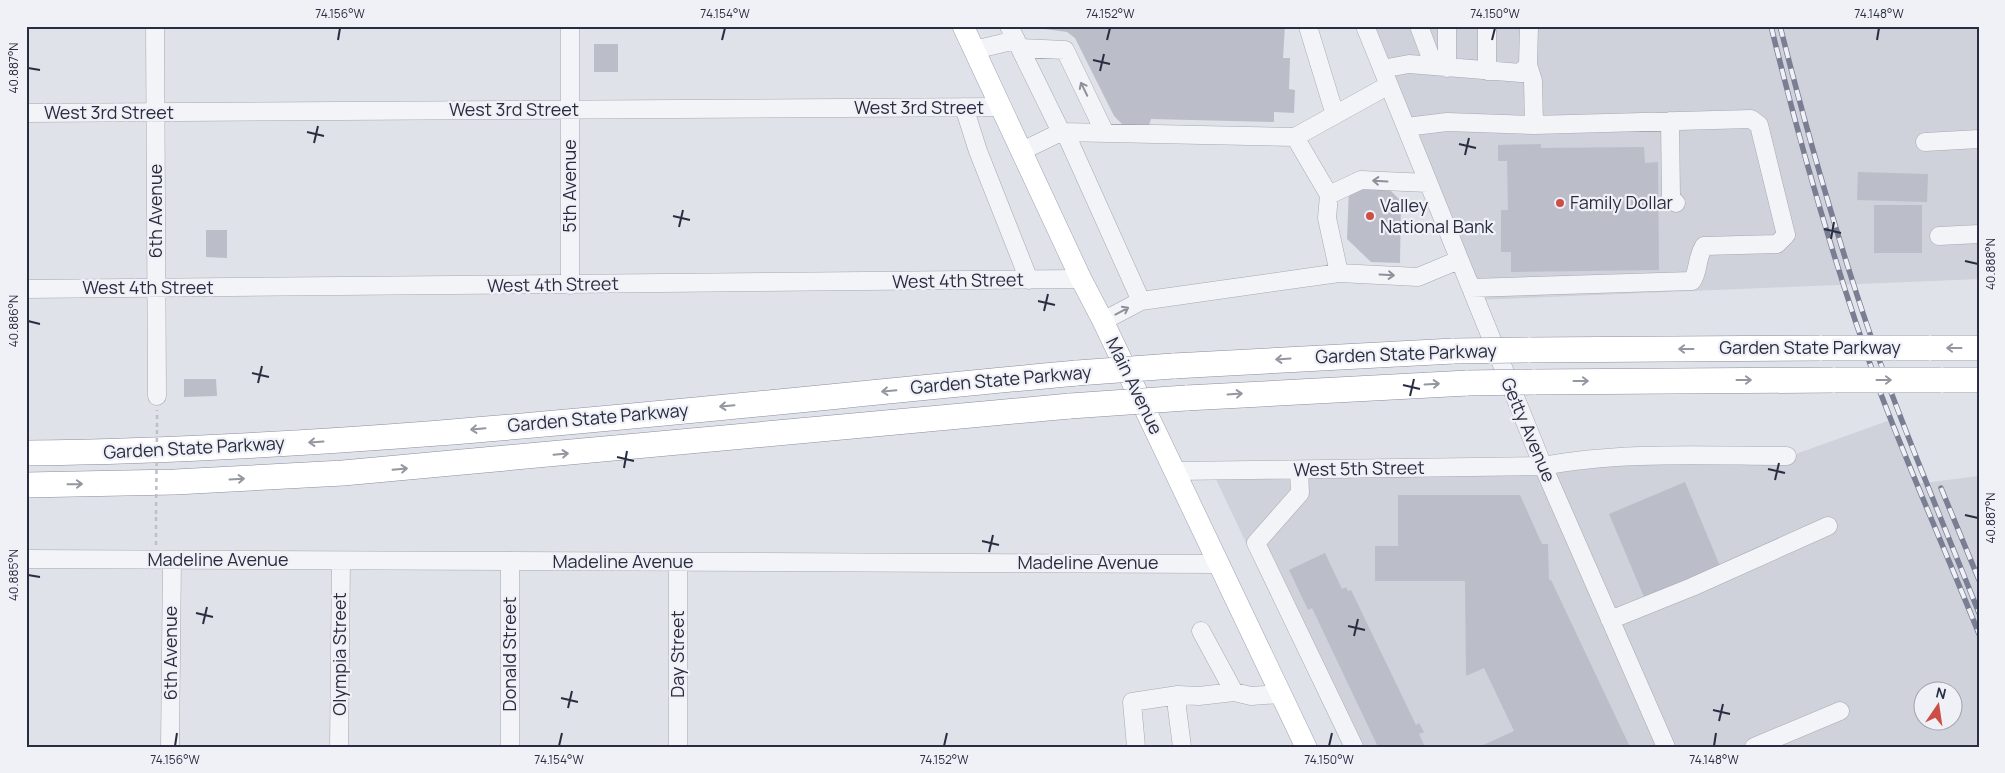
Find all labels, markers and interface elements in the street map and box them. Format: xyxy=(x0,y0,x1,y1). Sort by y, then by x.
text: 74.156°W xyxy=(315,5,366,22)
text: 74.154°W xyxy=(700,5,750,22)
text: 74.152°W xyxy=(1086,5,1135,22)
text: 74.150°W xyxy=(1470,5,1521,22)
text: 74.148°W xyxy=(1854,5,1904,22)
text: 40.887°N xyxy=(5,42,22,94)
one-way arrow xyxy=(1079,82,1088,97)
street label: West 3rd Street xyxy=(854,95,984,119)
street label: West 3rd Street xyxy=(449,97,579,121)
street label: West 3rd Street xyxy=(44,100,174,124)
street label: 5th Avenue xyxy=(557,139,581,233)
street label: 6th Avenue xyxy=(143,164,167,258)
one-way arrow xyxy=(1372,176,1388,186)
place label: Family Dollar xyxy=(1570,190,1674,214)
place label: Valley National Bank xyxy=(1380,193,1495,238)
marker: Family Dollar xyxy=(1554,197,1566,209)
marker: Valley National Bank xyxy=(1364,210,1376,222)
text: 40.888°N xyxy=(1982,238,1999,290)
street label: West 4th Street xyxy=(892,267,1024,293)
street label: West 4th Street xyxy=(487,271,619,297)
one-way arrow xyxy=(1379,271,1395,280)
street label: West 4th Street xyxy=(82,275,214,299)
text: 40.886°N xyxy=(5,295,22,347)
one-way arrow xyxy=(1115,306,1130,316)
street label: Main Avenue xyxy=(1101,333,1169,438)
street label: Garden State Parkway xyxy=(1719,335,1901,359)
street label: Garden State Parkway xyxy=(1315,338,1498,368)
one-way arrow xyxy=(1946,343,1962,353)
one-way arrow xyxy=(1678,344,1694,354)
one-way arrow xyxy=(1275,355,1291,364)
street label: Garden State Parkway xyxy=(909,359,1093,399)
street label: Getty Avenue xyxy=(1496,374,1562,486)
one-way arrow xyxy=(1736,375,1752,385)
one-way arrow xyxy=(1876,375,1892,385)
one-way arrow xyxy=(1573,376,1589,386)
one-way arrow xyxy=(1424,379,1440,389)
one-way arrow xyxy=(881,386,897,395)
one-way arrow xyxy=(1227,390,1243,399)
street label: Garden State Parkway xyxy=(506,397,690,437)
one-way arrow xyxy=(719,401,735,411)
one-way arrow xyxy=(470,425,486,434)
street label: Garden State Parkway xyxy=(103,430,286,464)
one-way arrow xyxy=(308,437,324,447)
one-way arrow xyxy=(553,449,569,459)
street label: West 5th Street xyxy=(1293,455,1425,481)
one-way arrow xyxy=(391,464,407,473)
one-way arrow xyxy=(229,474,245,484)
one-way arrow xyxy=(66,479,83,489)
text: 40.887°N xyxy=(1982,492,1999,544)
street label: Madeline Avenue xyxy=(147,547,289,571)
text: 40.885°N xyxy=(5,549,22,601)
street label: Madeline Avenue xyxy=(552,549,694,573)
street label: Madeline Avenue xyxy=(1017,550,1159,574)
street label: Olympia Street xyxy=(327,592,351,716)
street label: Donald Street xyxy=(497,597,521,711)
street label: 6th Avenue xyxy=(158,606,182,700)
street label: Day Street xyxy=(665,610,689,698)
north arrow xyxy=(1912,680,1962,730)
text: N xyxy=(1934,682,1948,703)
text: 74.156°W xyxy=(150,751,201,768)
text: 74.154°W xyxy=(534,751,584,768)
text: 74.152°W xyxy=(920,751,969,768)
text: 74.150°W xyxy=(1304,751,1355,768)
text: 74.148°W xyxy=(1689,751,1739,768)

